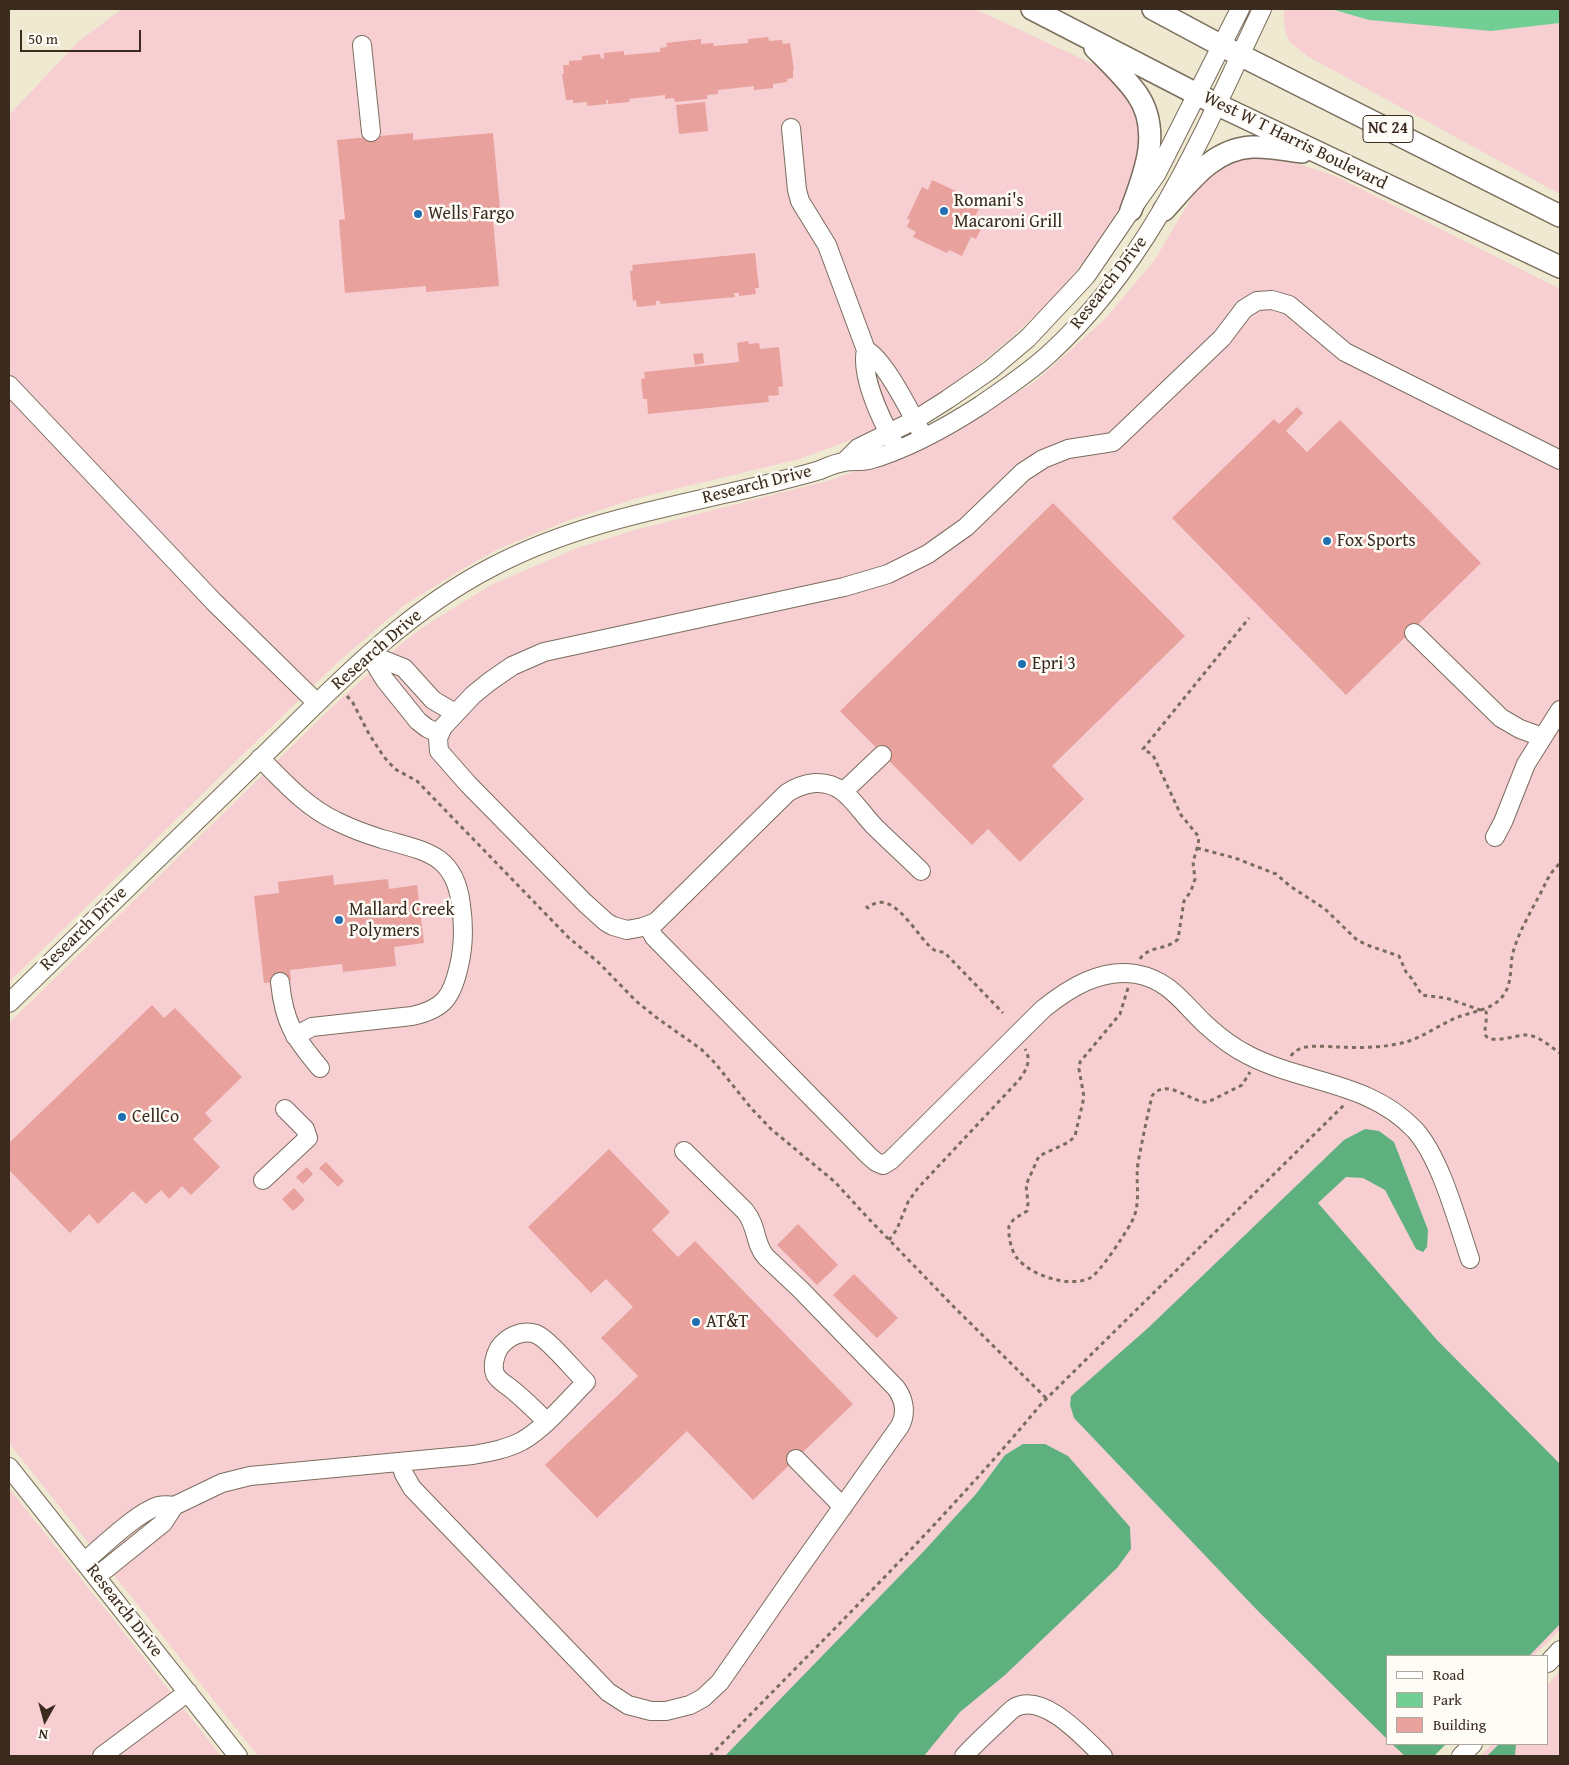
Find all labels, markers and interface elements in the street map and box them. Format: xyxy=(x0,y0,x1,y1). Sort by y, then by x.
scale bar xyxy=(22,20,144,52)
text: 50 m xyxy=(28,28,58,49)
street label: West W T Harris Boulevard xyxy=(1200,87,1390,195)
road number: NC 24 xyxy=(1363,116,1413,142)
place label: Romani's Macaroni Grill xyxy=(954,190,1062,232)
place label: Wells Fargo xyxy=(428,203,514,225)
marker: Romani's Macaroni Grill xyxy=(938,205,950,217)
marker: Wells Fargo xyxy=(412,208,424,220)
street label: Research Drive xyxy=(1066,232,1152,334)
street label: Research Drive xyxy=(700,461,814,509)
place label: Fox Sports xyxy=(1337,530,1416,552)
marker: Fox Sports xyxy=(1321,535,1333,547)
street label: Research Drive xyxy=(328,605,426,695)
place label: Epri 3 xyxy=(1032,653,1076,675)
marker: Epri 3 xyxy=(1016,658,1028,670)
street label: Research Drive xyxy=(36,882,132,976)
place label: Mallard Creek Polymers xyxy=(349,899,455,942)
marker: Mallard Creek Polymers xyxy=(333,914,345,926)
place label: CellCo xyxy=(132,1106,179,1128)
marker: CellCo xyxy=(116,1111,128,1123)
place label: AT&T xyxy=(706,1311,748,1333)
marker: AT&T xyxy=(690,1316,702,1328)
street label: Research Drive xyxy=(81,1560,167,1662)
legend xyxy=(1386,1655,1549,1745)
text: Road xyxy=(1433,1664,1464,1685)
text: Park xyxy=(1433,1689,1462,1710)
north arrow xyxy=(20,1695,70,1745)
text: Building xyxy=(1433,1714,1486,1735)
text: N xyxy=(37,1724,49,1745)

